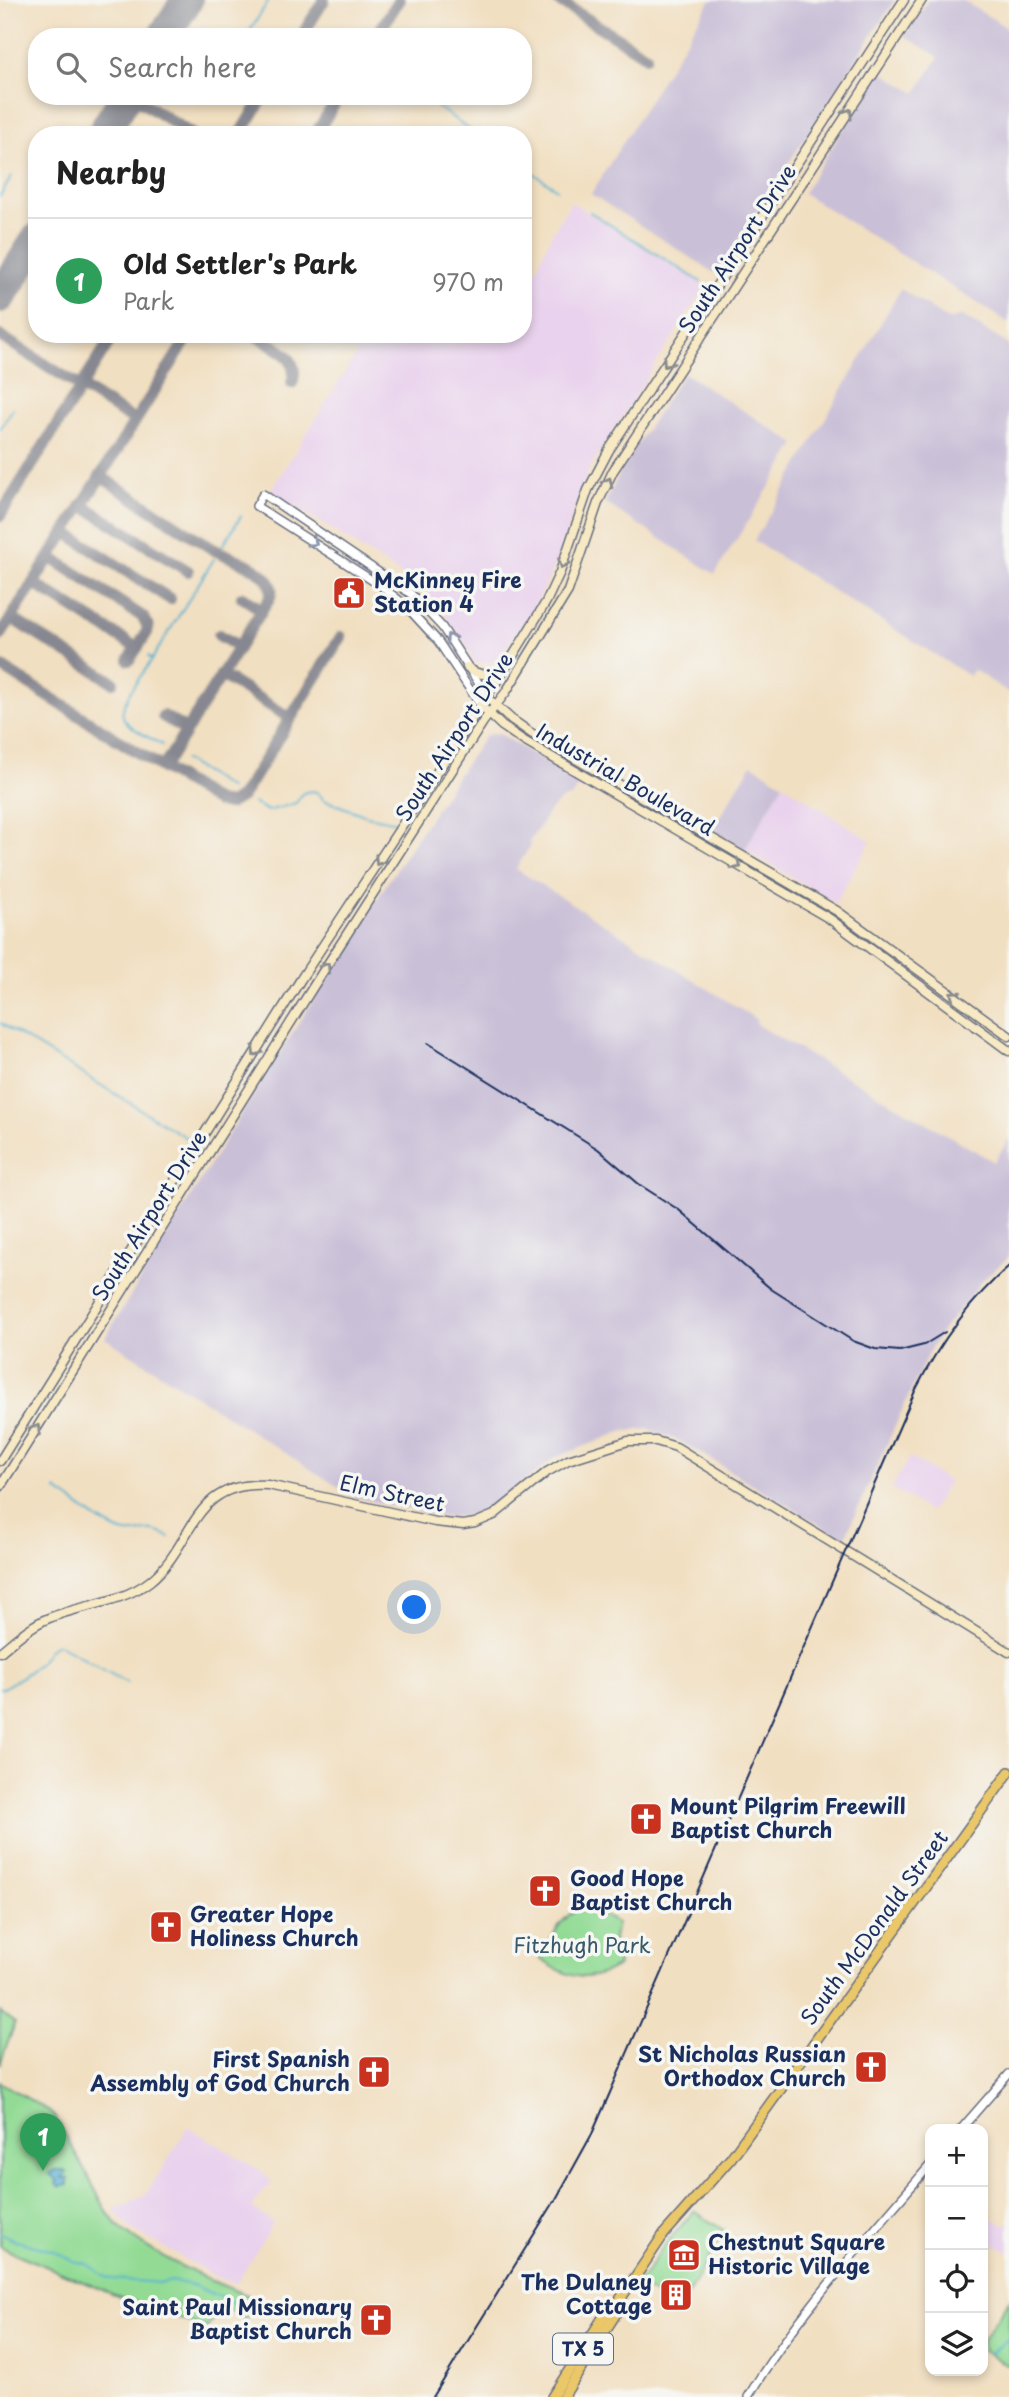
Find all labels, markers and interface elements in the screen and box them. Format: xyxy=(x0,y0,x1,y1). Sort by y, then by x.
search box xyxy=(28,28,532,105)
text: Search here xyxy=(108,47,257,86)
icon: search xyxy=(52,48,90,86)
one-way arrow xyxy=(840,108,853,121)
text: Nearby xyxy=(56,149,166,194)
street label: South Airport Drive xyxy=(670,157,803,339)
text: Old Settler's Park xyxy=(123,244,357,283)
text: 1 xyxy=(74,264,85,299)
text: 970 m xyxy=(432,264,504,299)
text: Park xyxy=(123,283,174,318)
one-way arrow xyxy=(663,355,675,368)
one-way arrow xyxy=(599,477,613,489)
one-way arrow xyxy=(306,534,319,547)
one-way arrow xyxy=(557,557,571,569)
place label: McKinney Fire Station 4 xyxy=(374,563,522,619)
public building icon: McKinney Fire Station 4 xyxy=(330,574,368,612)
one-way arrow xyxy=(445,633,458,646)
street label: South Airport Drive xyxy=(387,645,520,827)
street label: Industrial Boulevard xyxy=(531,714,721,843)
one-way arrow xyxy=(374,853,387,866)
one-way arrow xyxy=(729,857,742,870)
one-way arrow xyxy=(318,961,331,974)
one-way arrow xyxy=(949,991,962,1004)
one-way arrow xyxy=(251,1044,264,1057)
street label: South Airport Drive xyxy=(83,1123,214,1306)
one-way arrow xyxy=(28,1424,41,1437)
street label: Elm Street xyxy=(337,1465,448,1519)
your location xyxy=(397,1590,431,1624)
place label: Mount Pilgrim Freewill Baptist Church xyxy=(670,1789,905,1845)
church icon: Mount Pilgrim Freewill Baptist Church xyxy=(627,1800,665,1838)
street label: South McDonald Street xyxy=(792,1823,955,2031)
place label: Good Hope Baptist Church xyxy=(570,1861,733,1917)
church icon: Good Hope Baptist Church xyxy=(526,1872,564,1910)
place label: Greater Hope Holiness Church xyxy=(190,1897,359,1953)
church icon: Greater Hope Holiness Church xyxy=(147,1908,185,1946)
park label: Fitzhugh Park xyxy=(513,1928,651,1960)
place label: St Nicholas Russian Orthodox Church xyxy=(638,2037,846,2093)
place label: First Spanish Assembly of God Church xyxy=(89,2042,350,2098)
church icon: St Nicholas Russian Orthodox Church xyxy=(852,2048,890,2086)
church icon: First Spanish Assembly of God Church xyxy=(355,2053,393,2091)
pin: 1 xyxy=(20,2113,66,2171)
map controls xyxy=(925,2124,988,2376)
button: + xyxy=(925,2124,988,2187)
button: − xyxy=(925,2187,988,2250)
place label: Chestnut Square Historic Village xyxy=(708,2225,885,2281)
museum icon: Chestnut Square Historic Village xyxy=(665,2236,703,2274)
button: locate xyxy=(925,2250,988,2313)
place label: The Dulaney Cottage xyxy=(521,2265,652,2321)
building icon: The Dulaney Cottage xyxy=(657,2276,695,2314)
place label: Saint Paul Missionary Baptist Church xyxy=(122,2290,352,2346)
church icon: Saint Paul Missionary Baptist Church xyxy=(357,2301,395,2339)
button: layers xyxy=(925,2313,988,2376)
road number: TX 5 xyxy=(553,2334,613,2364)

